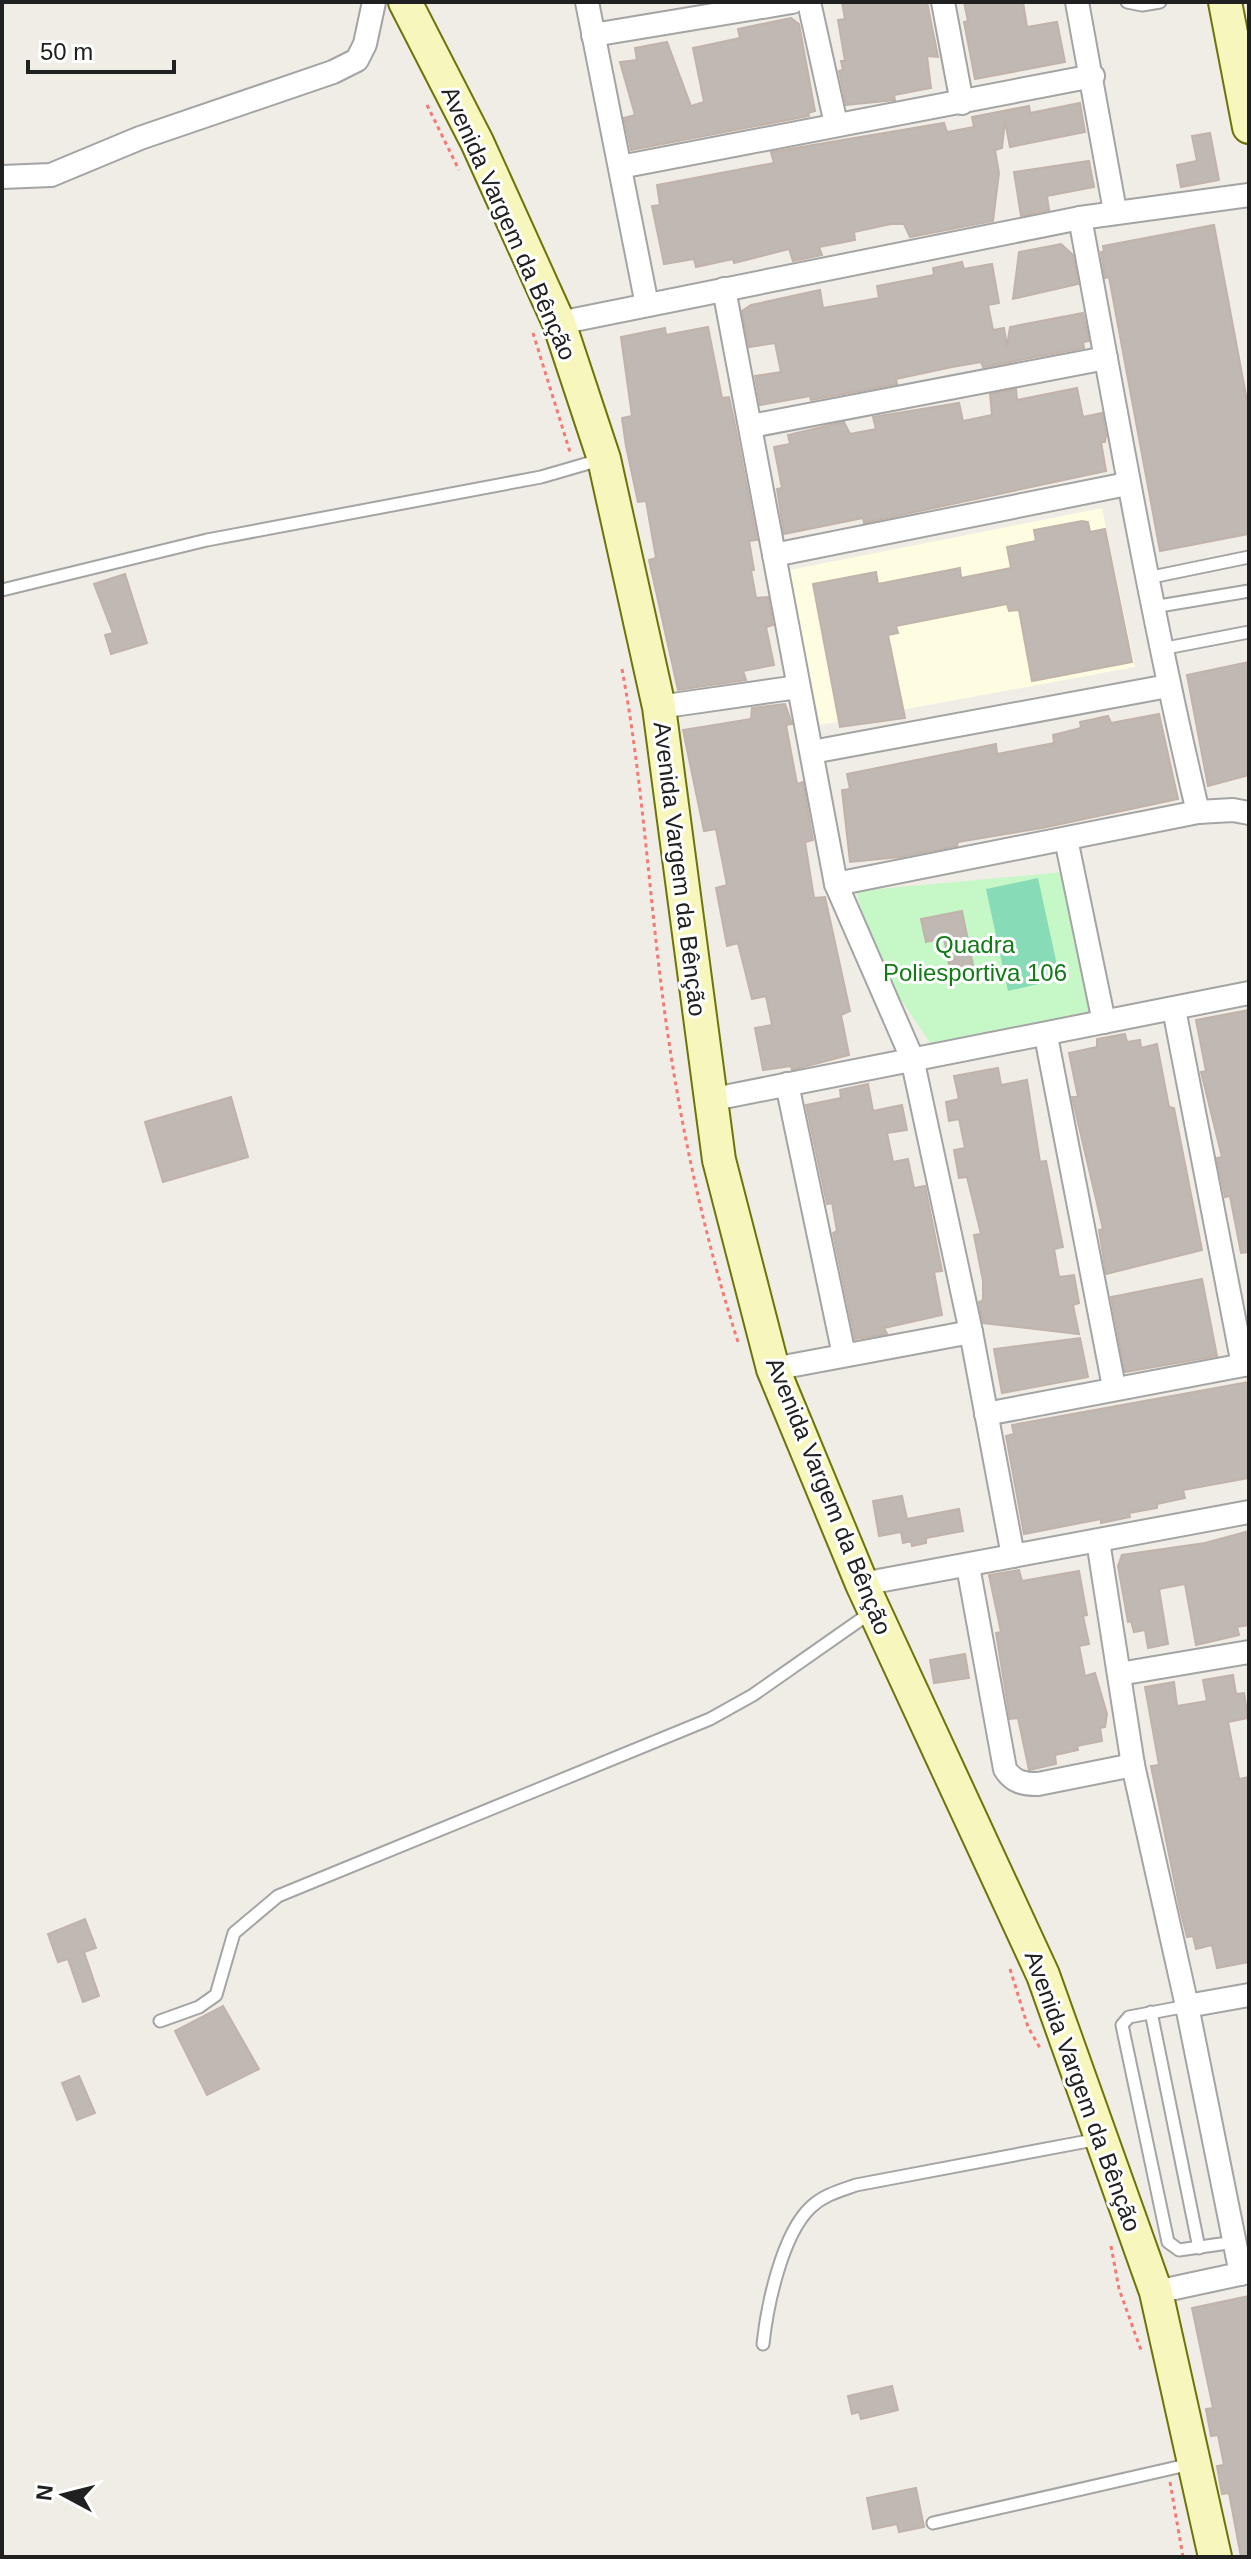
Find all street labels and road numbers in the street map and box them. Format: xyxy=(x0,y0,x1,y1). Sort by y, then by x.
street label: Avenida Vargem da Bênção xyxy=(436,82,582,364)
street label: Avenida Vargem da Bênção xyxy=(649,720,711,1018)
street label: Avenida Vargem da Bênção xyxy=(761,1353,897,1639)
street label: Avenida Vargem da Bênção xyxy=(1020,1947,1146,2235)

